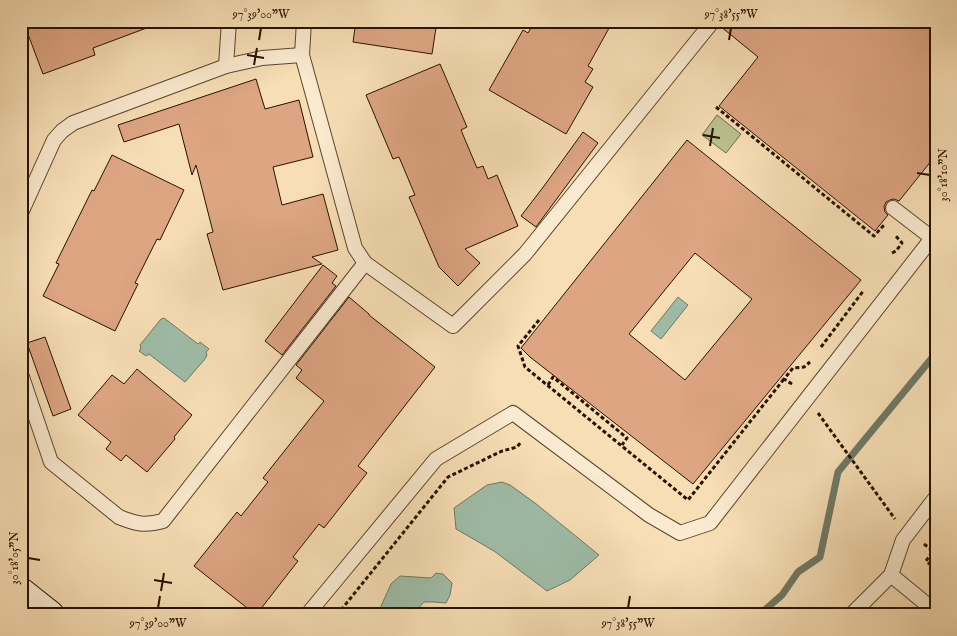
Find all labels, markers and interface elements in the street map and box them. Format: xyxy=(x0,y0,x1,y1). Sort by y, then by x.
text: 97°39'00"W xyxy=(232,7,290,22)
text: 97°38'55"W xyxy=(703,7,758,22)
text: 30°18'10"N xyxy=(936,148,951,202)
text: 30°18'05"N xyxy=(7,531,22,585)
text: 97°39'00"W xyxy=(129,616,187,631)
text: 97°38'55"W xyxy=(600,616,655,631)

